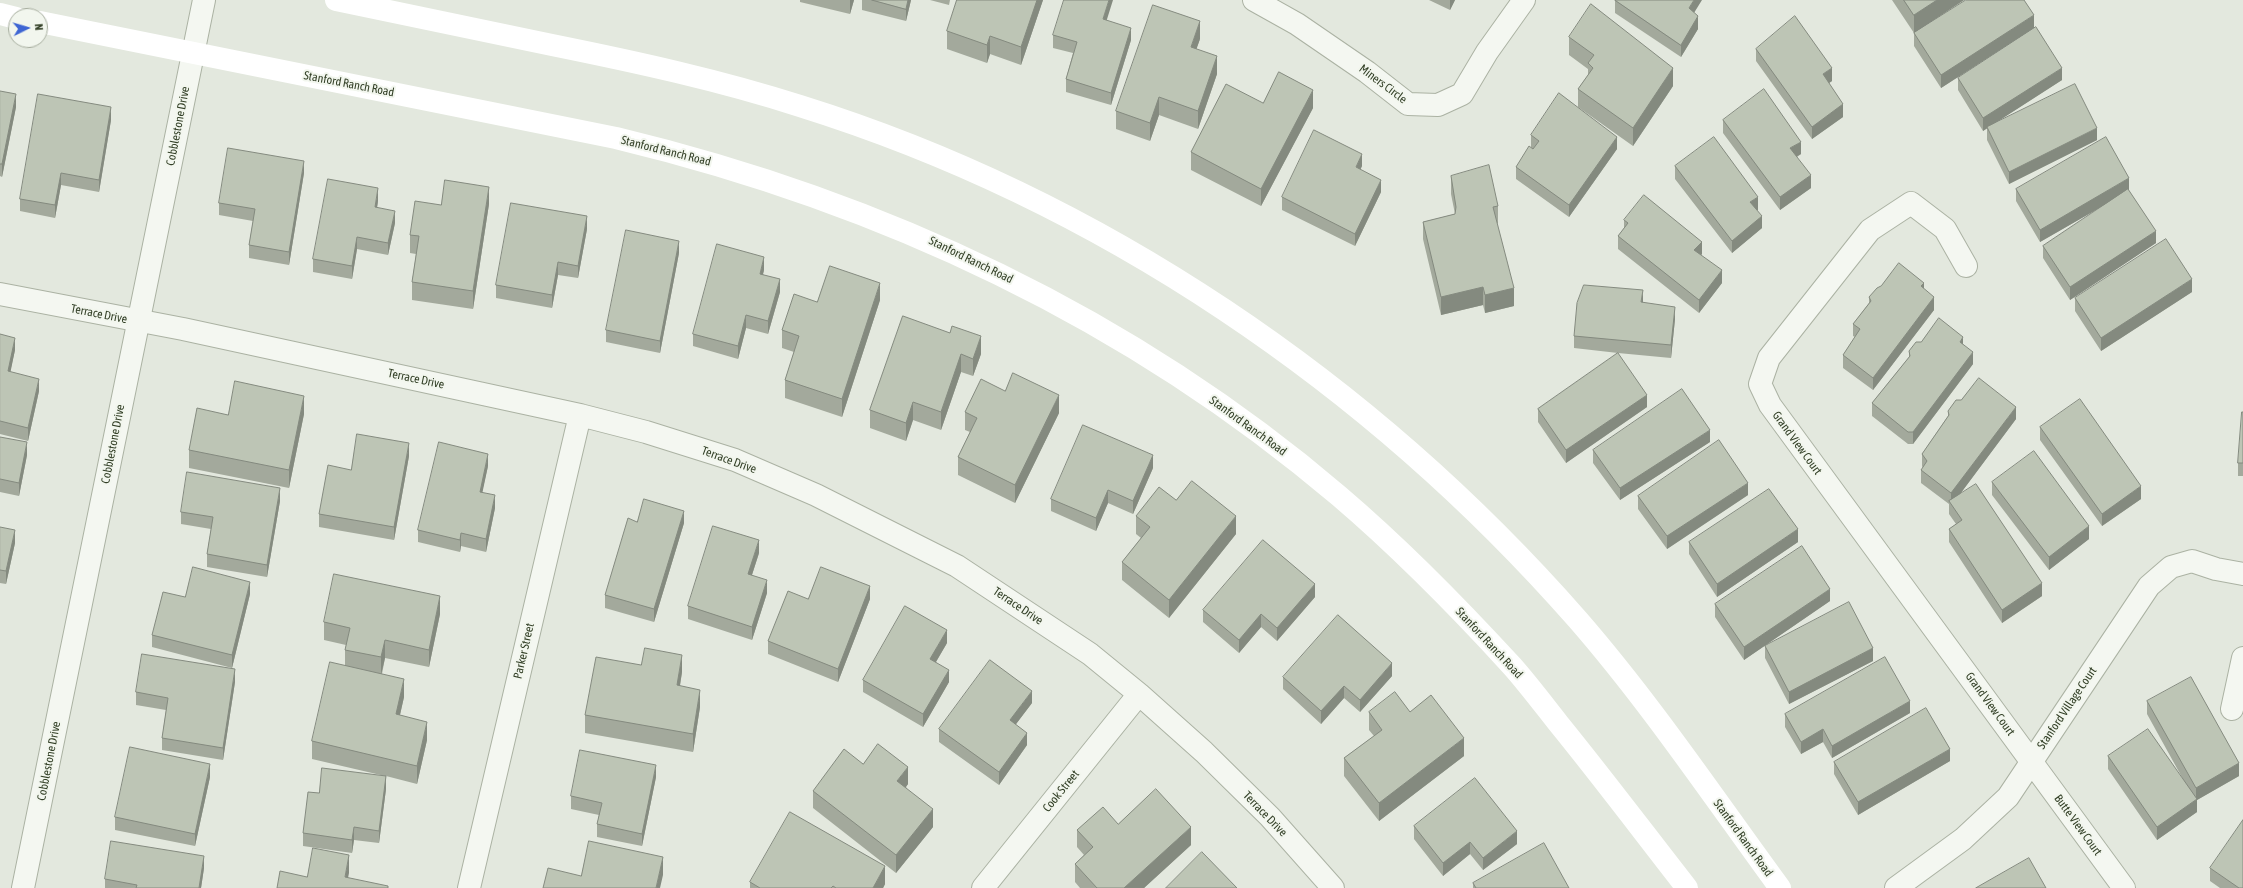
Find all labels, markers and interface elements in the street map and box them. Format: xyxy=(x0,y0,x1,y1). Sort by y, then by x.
north arrow xyxy=(8,8,48,48)
text: N xyxy=(33,23,45,31)
street label: Miners Circle xyxy=(1356,61,1410,107)
street label: Stanford Ranch Road xyxy=(303,68,395,100)
street label: Cobblestone Drive xyxy=(163,85,193,167)
street label: Stanford Ranch Road xyxy=(620,133,712,169)
street label: Stanford Ranch Road xyxy=(927,233,1015,287)
street label: Terrace Drive xyxy=(70,301,128,327)
street label: Terrace Drive xyxy=(387,366,445,392)
street label: Stanford Ranch Road xyxy=(1207,393,1289,459)
street label: Cobblestone Drive xyxy=(98,403,128,485)
street label: Grand View Court xyxy=(1769,408,1825,478)
street label: Terrace Drive xyxy=(700,443,758,477)
street label: Terrace Drive xyxy=(990,584,1046,628)
street label: Stanford Ranch Road xyxy=(1452,604,1526,682)
street label: Parker Street xyxy=(511,622,537,680)
street label: Stanford Village Court xyxy=(2034,664,2100,752)
street label: Grand View Court xyxy=(1962,669,2018,739)
street label: Cobblestone Drive xyxy=(34,720,64,802)
street label: Cook Street xyxy=(1040,767,1082,815)
street label: Terrace Drive xyxy=(1240,788,1290,840)
street label: Butte View Court xyxy=(2051,792,2105,858)
street label: Stanford Ranch Road xyxy=(1710,797,1776,879)

